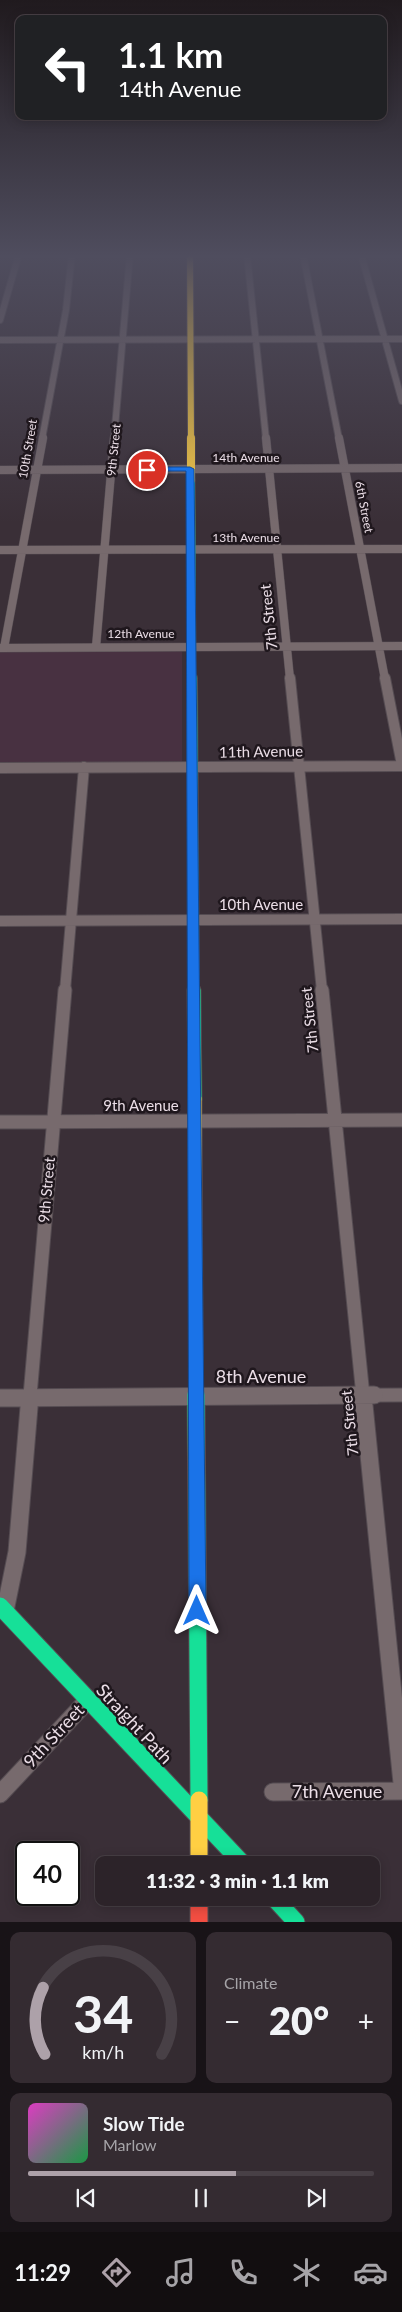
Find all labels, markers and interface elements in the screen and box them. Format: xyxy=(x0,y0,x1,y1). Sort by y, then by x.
text: 1.1 km xyxy=(118,33,223,75)
icon: left xyxy=(35,35,100,100)
text: 14th Avenue xyxy=(118,75,241,102)
street label: 10th Street xyxy=(15,418,40,480)
street label: 9th Street xyxy=(103,422,124,477)
pin xyxy=(126,449,168,491)
street label: 14th Avenue xyxy=(212,450,280,465)
icon: arrive xyxy=(133,456,161,484)
street label: 6th Street xyxy=(352,480,377,535)
street label: 13th Avenue xyxy=(212,530,280,545)
street label: 7th Street xyxy=(256,583,280,651)
street label: 12th Avenue xyxy=(107,626,175,641)
street label: 11th Avenue xyxy=(219,741,303,761)
street label: 10th Avenue xyxy=(219,895,303,913)
street label: 7th Street xyxy=(297,986,321,1054)
street label: 9th Avenue xyxy=(103,1096,179,1114)
street label: 9th Street xyxy=(34,1156,58,1223)
street label: 8th Avenue xyxy=(216,1365,306,1387)
street label: 7th Street xyxy=(337,1389,361,1457)
position arrow xyxy=(170,1584,222,1636)
street label: Straight Path xyxy=(92,1679,177,1768)
street label: 9th Street xyxy=(18,1699,89,1772)
street label: 7th Avenue xyxy=(292,1780,382,1802)
speed limit sign: 40 xyxy=(15,1841,80,1906)
text: 11:32 · 3 min · 1.1 km xyxy=(146,1869,329,1892)
text: Climate xyxy=(224,1973,277,1992)
text: 34 xyxy=(73,1982,133,2044)
text: 20° xyxy=(269,1997,329,2043)
text: − xyxy=(224,2004,240,2038)
text: + xyxy=(358,2004,374,2038)
text: km/h xyxy=(82,2041,124,2063)
text: Slow Tide xyxy=(103,2112,185,2135)
text: Marlow xyxy=(103,2135,157,2154)
icon: previous xyxy=(72,2184,100,2212)
icon: pause xyxy=(187,2184,215,2212)
icon: next xyxy=(302,2184,330,2212)
icon: directions xyxy=(99,2255,134,2290)
icon: music xyxy=(163,2255,198,2290)
icon: phone xyxy=(226,2255,261,2290)
icon: climate xyxy=(289,2255,324,2290)
icon: car xyxy=(353,2255,388,2290)
text: 11:29 xyxy=(14,2259,71,2286)

